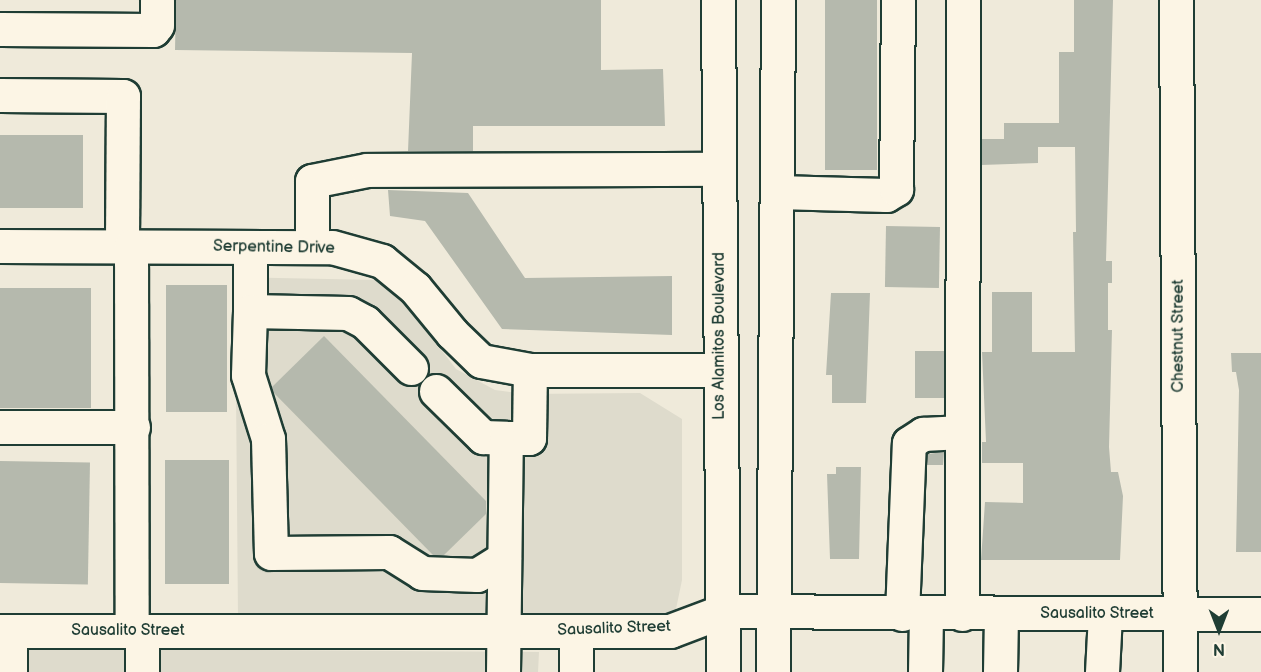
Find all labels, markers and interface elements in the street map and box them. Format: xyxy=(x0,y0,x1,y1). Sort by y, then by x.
street label: Serpentine Drive xyxy=(213,237,335,259)
street label: Los Alamitos Boulevard xyxy=(710,252,730,420)
street label: Chestnut Street xyxy=(1169,279,1189,393)
north arrow xyxy=(1189,600,1249,660)
street label: Sausalito Street xyxy=(1040,604,1154,624)
street label: Sausalito Street xyxy=(557,617,671,641)
street label: Sausalito Street xyxy=(71,621,185,641)
text: N xyxy=(1213,639,1225,658)

